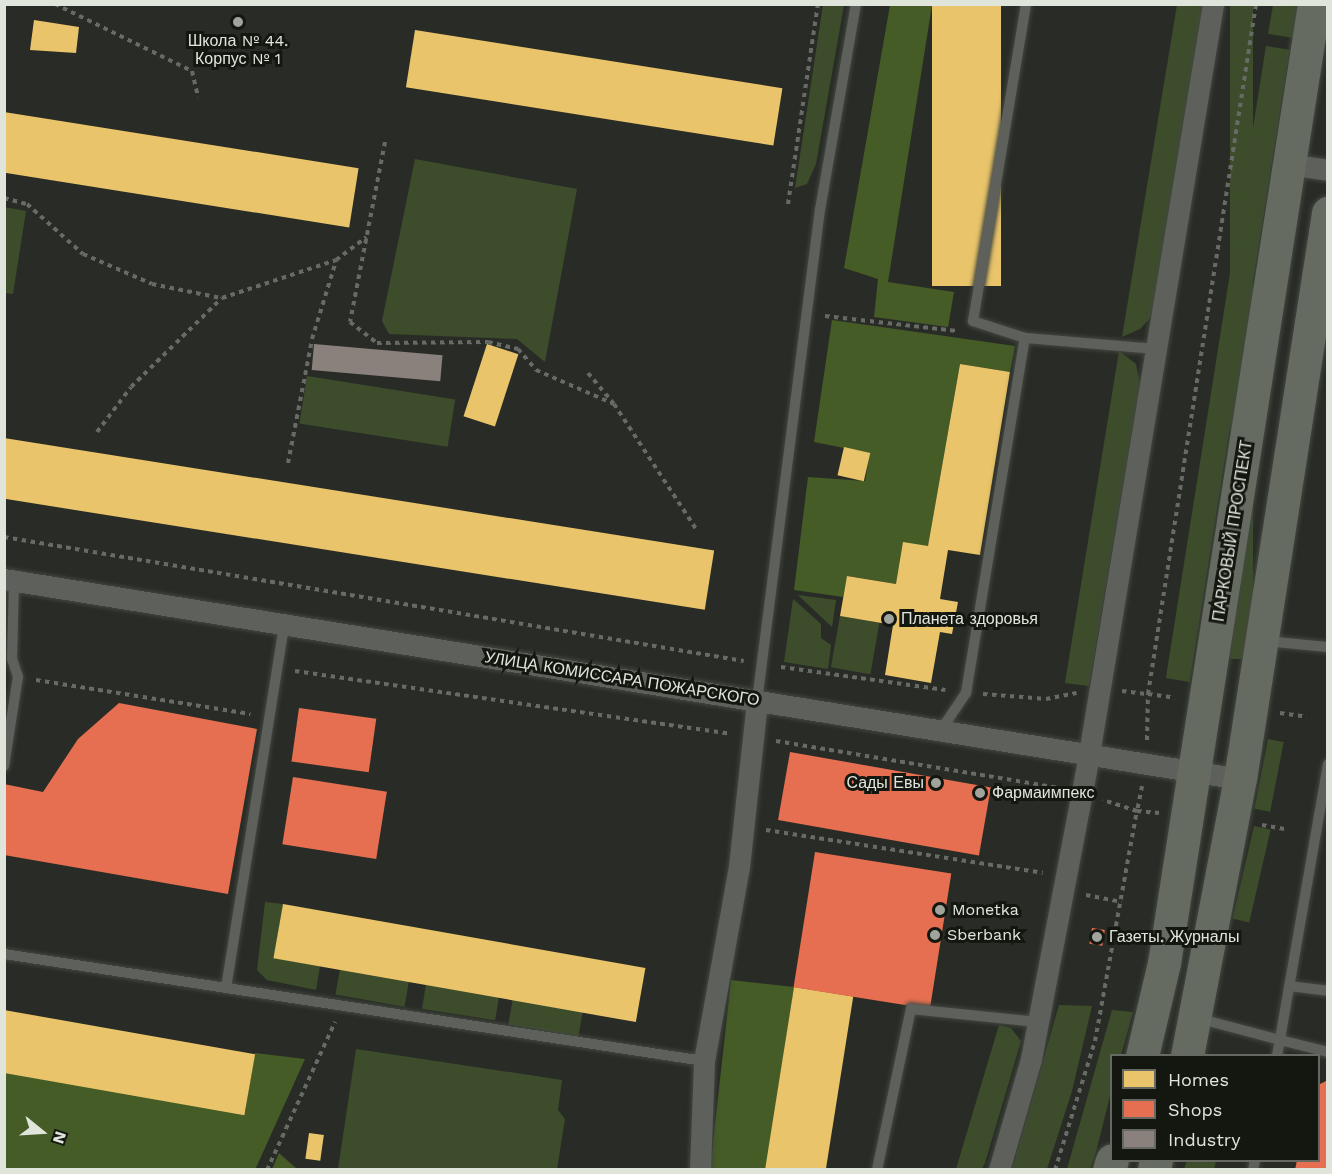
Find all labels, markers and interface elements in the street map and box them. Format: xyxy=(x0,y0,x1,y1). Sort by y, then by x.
marker: Школа № 44. Корпус № 1 xyxy=(231,15,245,29)
place label: Школа № 44. Корпус № 1 xyxy=(188,31,288,69)
street label: ПАРКОВЫЙ ПРОСПЕКТ xyxy=(1209,439,1257,623)
place label: Планета здоровья xyxy=(901,609,1038,629)
marker: Планета здоровья xyxy=(882,612,896,626)
street label: УЛИЦА КОМИССАРА ПОЖАРСКОГО xyxy=(483,648,761,710)
place label: Сады Евы xyxy=(846,773,924,793)
marker: Сады Евы xyxy=(929,776,943,790)
place label: Фармаимпекс xyxy=(992,783,1095,803)
marker: Фармаимпекс xyxy=(973,786,987,800)
place label: Monetka xyxy=(952,900,1019,920)
marker: Monetka xyxy=(933,903,947,917)
place label: Sberbank xyxy=(947,925,1021,945)
place label: Газеты. Журналы xyxy=(1109,927,1239,947)
marker: Sberbank xyxy=(928,928,942,942)
marker: Газеты. Журналы xyxy=(1090,930,1104,944)
legend xyxy=(1110,1054,1320,1162)
text: Homes xyxy=(1168,1069,1229,1090)
text: Shops xyxy=(1168,1099,1222,1120)
north arrow xyxy=(12,1102,72,1162)
text: N xyxy=(49,1129,70,1146)
text: Industry xyxy=(1168,1129,1240,1150)

